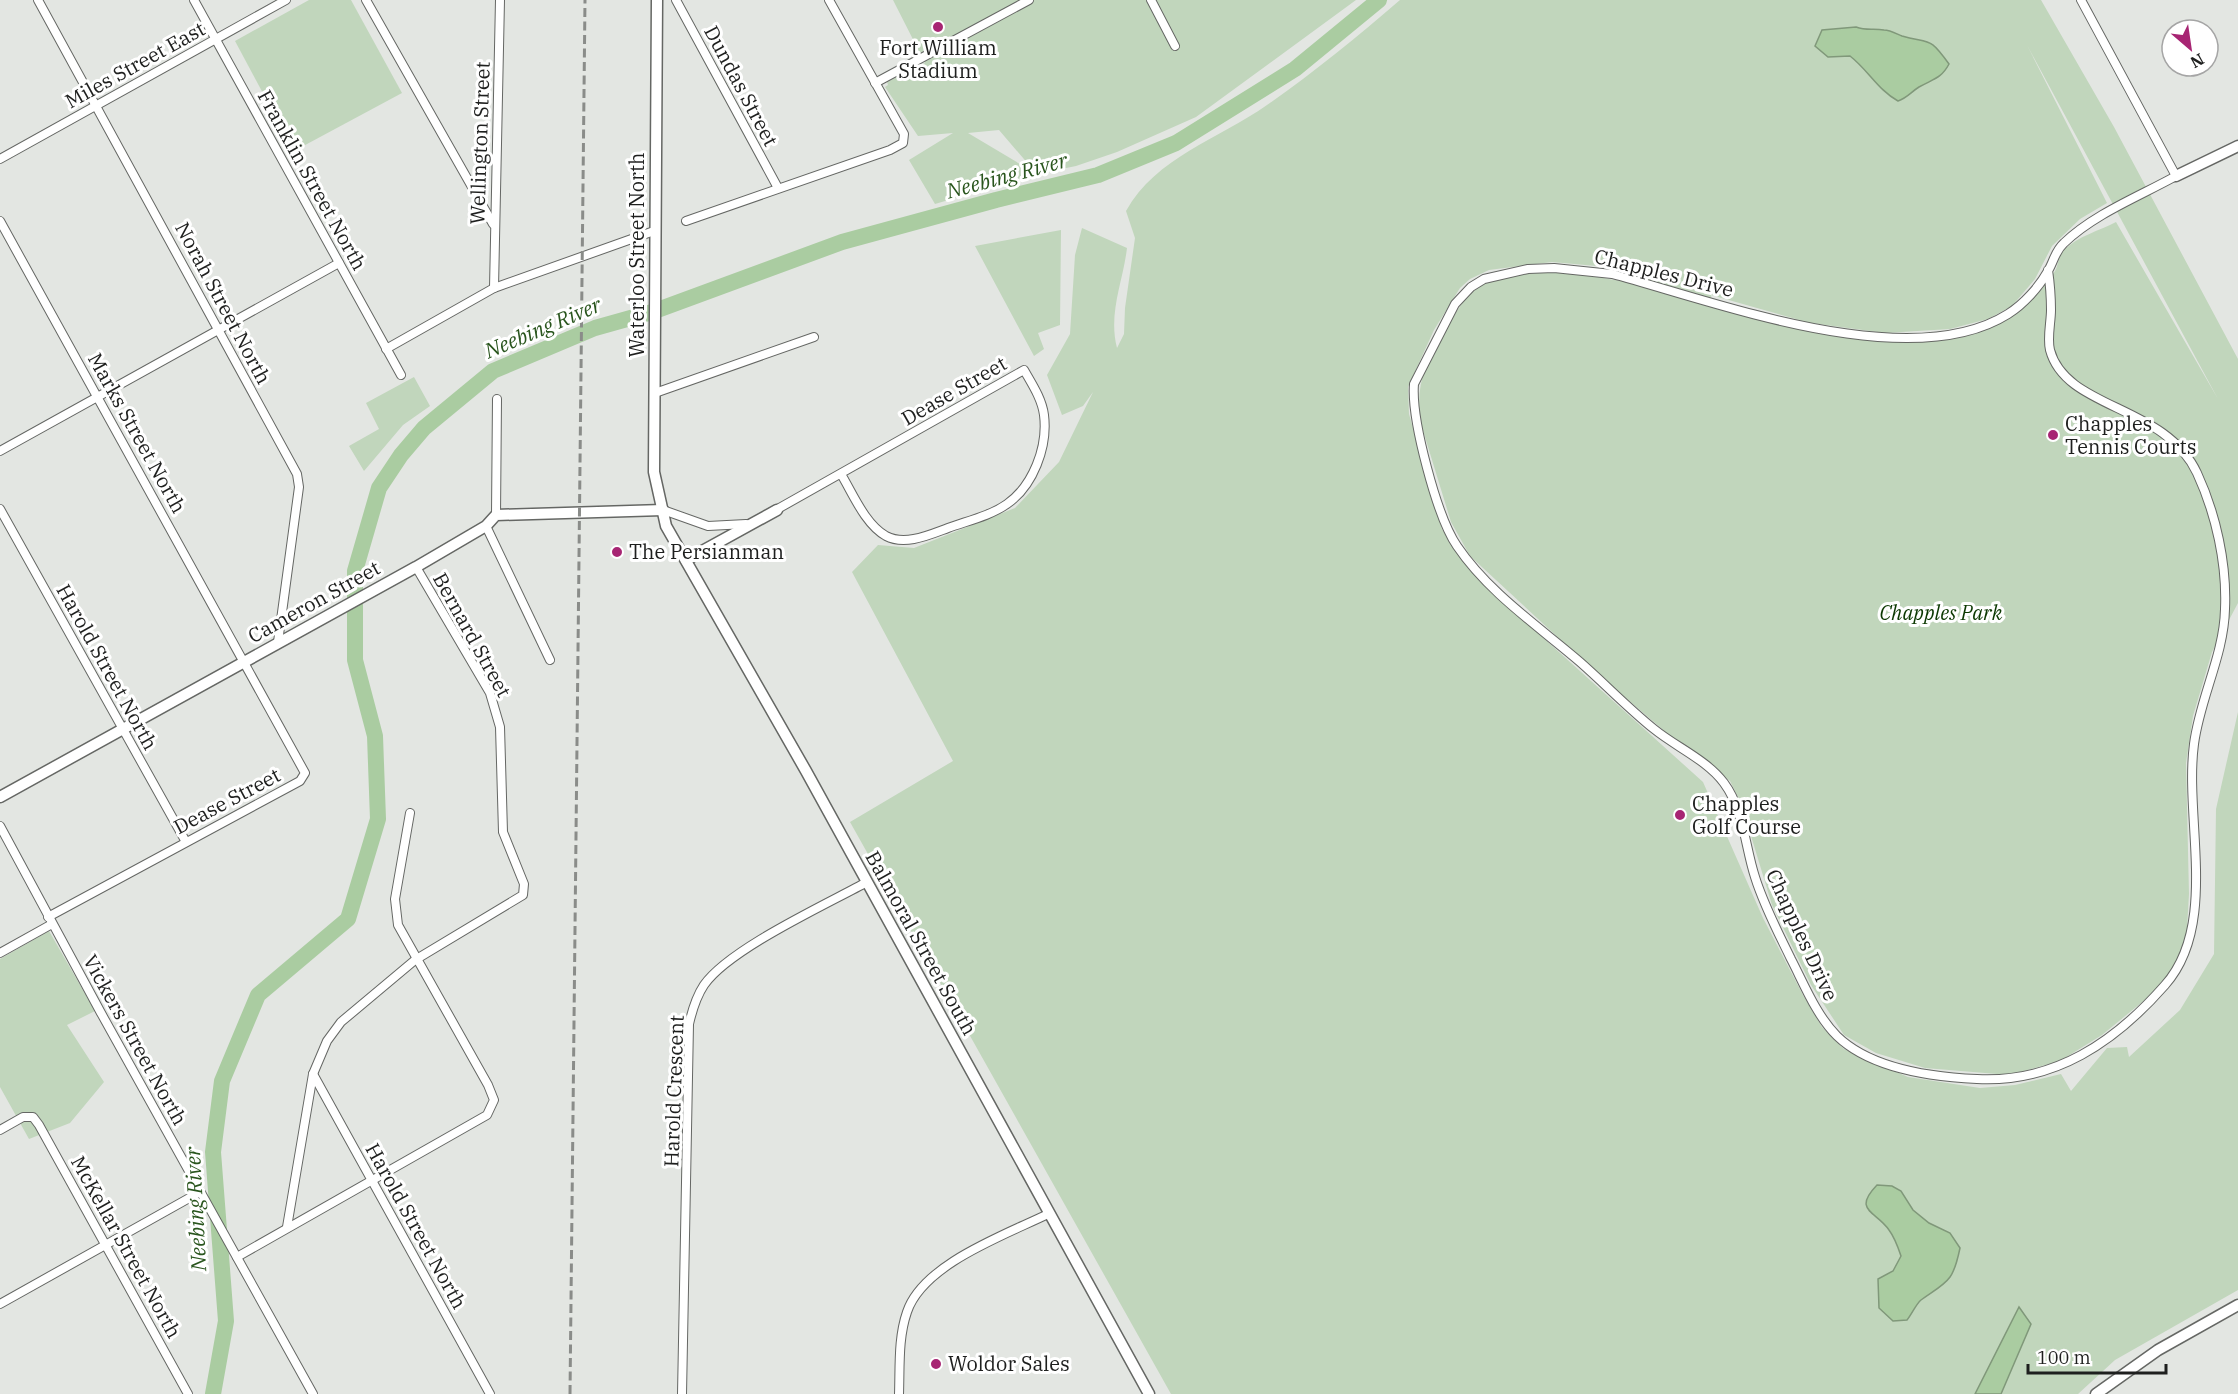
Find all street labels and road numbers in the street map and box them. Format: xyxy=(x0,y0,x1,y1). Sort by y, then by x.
street label: Miles Street East xyxy=(60,15,210,114)
street label: Dundas Street xyxy=(698,21,785,151)
street label: Wellington Street xyxy=(463,61,496,225)
street label: Franklin Street North xyxy=(252,85,373,275)
street label: Waterloo Street North xyxy=(623,152,650,358)
street label: Norah Street North xyxy=(169,217,278,388)
street label: Chapples Drive xyxy=(1592,242,1737,303)
street label: Marks Street North xyxy=(82,348,193,518)
street label: Dease Street xyxy=(896,350,1011,432)
street label: Cameron Street xyxy=(243,554,385,649)
street label: Bernard Street xyxy=(427,568,518,702)
street label: Harold Street North xyxy=(51,579,164,755)
street label: Dease Street xyxy=(169,761,285,840)
street label: Balmoral Street South xyxy=(859,846,983,1040)
street label: Chapples Drive xyxy=(1760,865,1845,1005)
street label: Vickers Street North xyxy=(77,950,194,1130)
street label: Harold Crescent xyxy=(657,1014,690,1168)
street label: Harold Street North xyxy=(360,1138,473,1314)
street label: McKellar Street North xyxy=(65,1151,188,1343)

